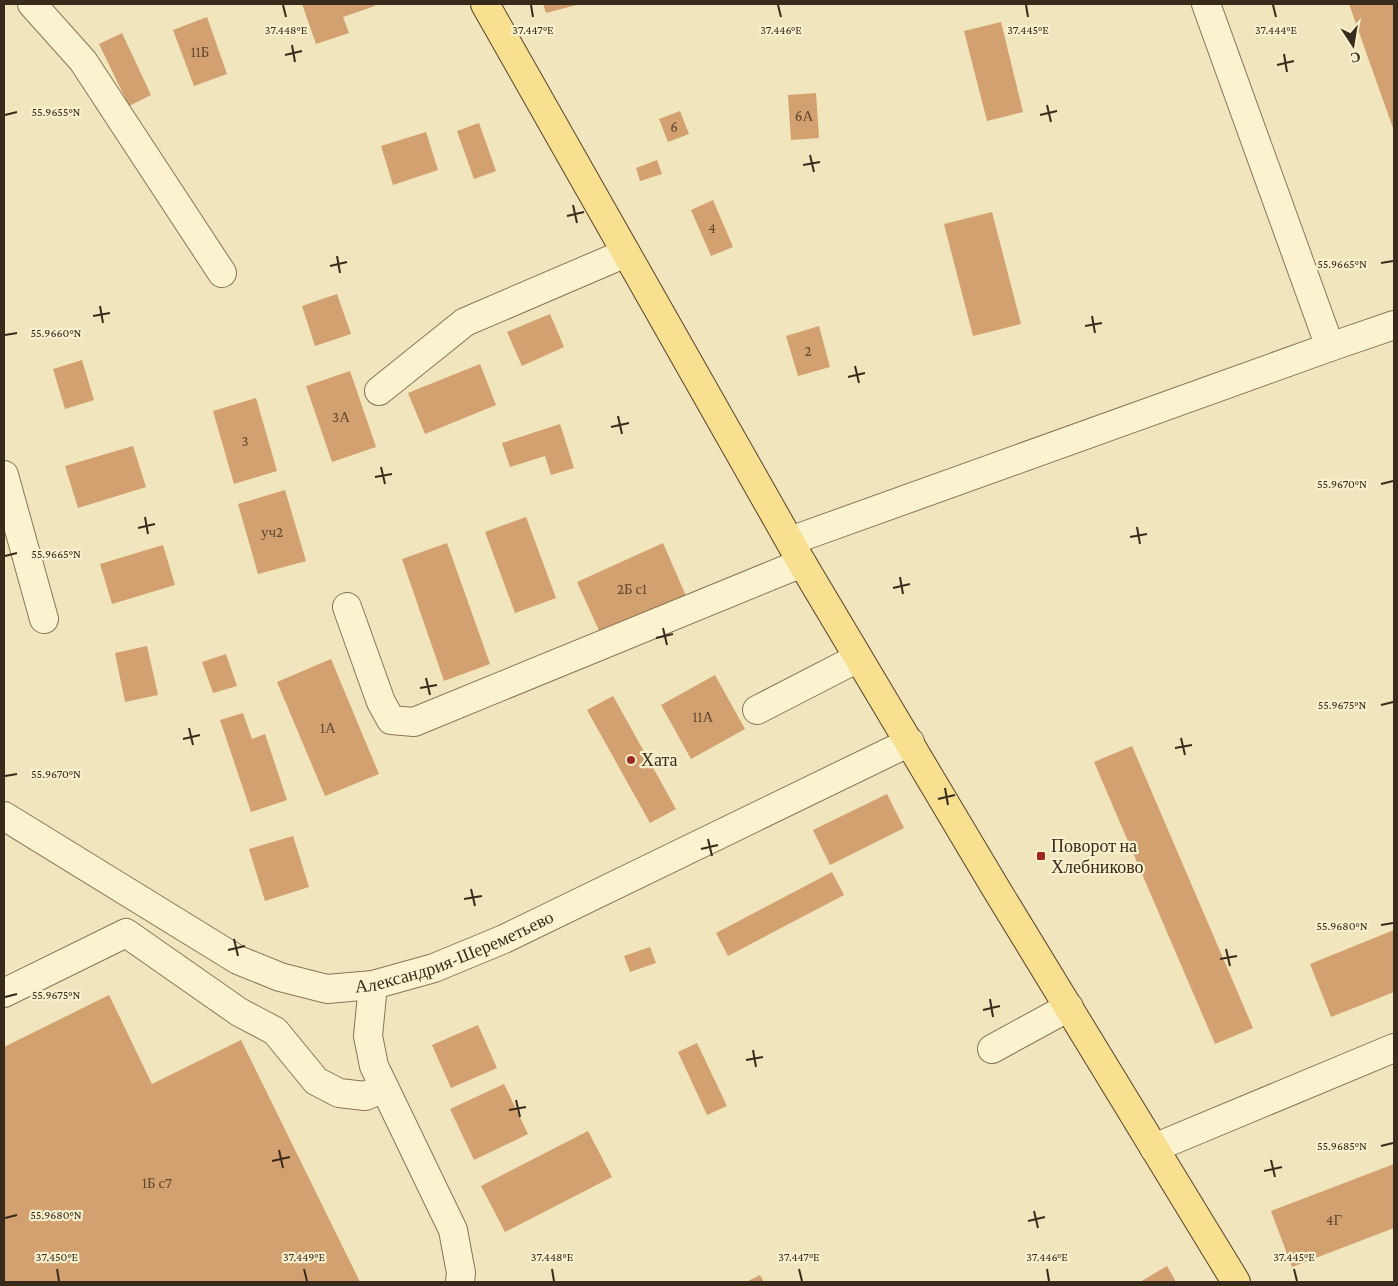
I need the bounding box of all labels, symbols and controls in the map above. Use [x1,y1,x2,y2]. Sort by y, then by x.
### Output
north arrow [1328,20,1378,70]
text: 37.448°E [265,23,308,37]
text: 37.447°E [512,23,554,37]
text: 37.446°E [760,23,802,37]
text: 37.445°E [1007,23,1049,37]
text: 37.444°E [1255,23,1298,37]
house number: 11Б [191,44,209,60]
text: С [1349,49,1362,67]
text: 55.9655°N [31,105,81,119]
house number: 6А [795,108,813,124]
house number: 6 [670,119,678,135]
house number: 4 [708,220,716,236]
text: 55.9665°N [1317,257,1367,271]
text: 55.9660°N [30,326,82,340]
house number: 2 [804,343,812,359]
house number: 3А [332,409,350,425]
house number: 3 [241,433,249,449]
text: 55.9670°N [1317,477,1367,491]
house number: уч2 [261,524,283,540]
text: 55.9665°N [31,547,81,561]
house number: 2Б с1 [617,581,647,597]
text: 55.9675°N [1318,698,1366,712]
house number: 11А [693,709,714,725]
house number: 1А [320,720,336,736]
place label: Хата [641,750,678,770]
marker: Хата [625,754,637,766]
text: 55.9670°N [31,767,81,781]
place label: Поворот на Хлебниково [1051,836,1144,877]
marker: Поворот на Хлебниково [1035,850,1047,862]
street label: Александрия-Шереметьево [354,907,557,997]
text: 55.9680°N [1316,919,1368,933]
text: 55.9675°N [32,988,80,1002]
text: 55.9685°N [1317,1139,1367,1153]
house number: 1Б с7 [142,1175,172,1191]
text: 55.9680°N [30,1208,82,1222]
house number: 4Г [1326,1212,1342,1228]
text: 37.450°E [36,1250,79,1264]
text: 37.449°E [283,1250,325,1264]
text: 37.448°E [531,1250,574,1264]
text: 37.447°E [778,1250,820,1264]
text: 37.446°E [1026,1250,1068,1264]
text: 37.445°E [1273,1250,1315,1264]

